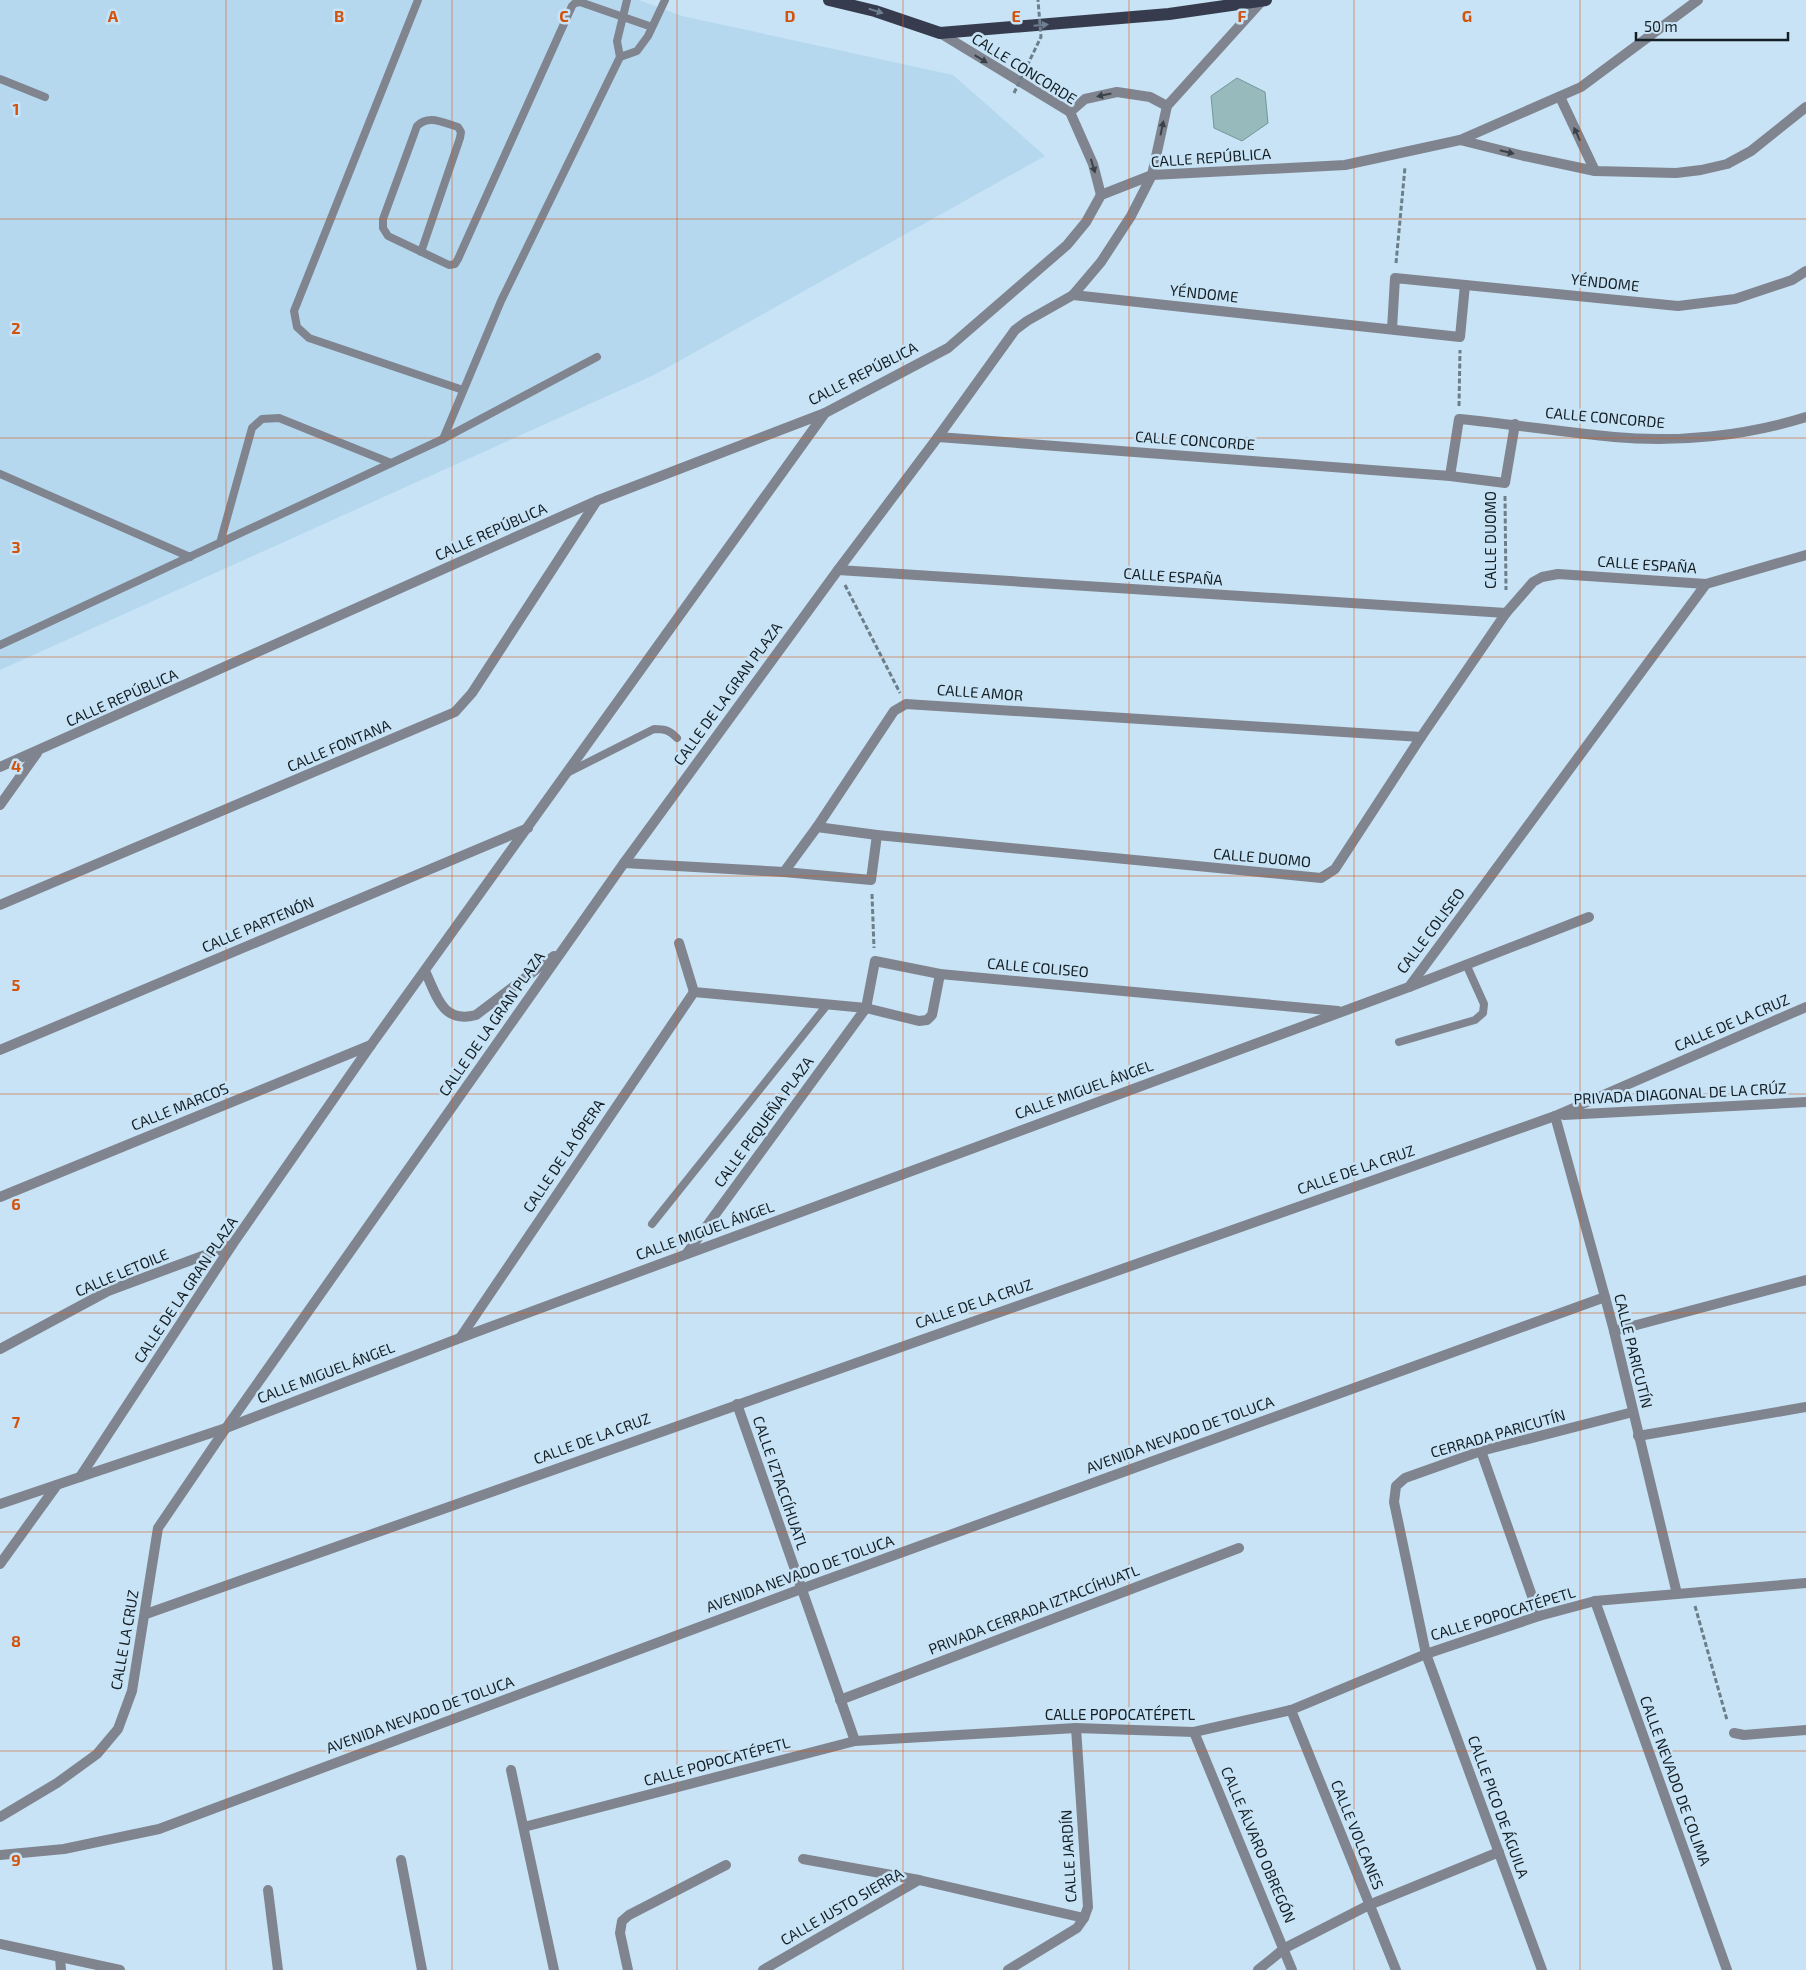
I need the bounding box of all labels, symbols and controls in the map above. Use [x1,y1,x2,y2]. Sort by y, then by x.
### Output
text: A [108,6,119,25]
text: B [334,6,344,25]
text: C [559,6,569,25]
text: D [785,6,796,25]
text: E [1011,6,1021,25]
text: F [1238,6,1247,25]
text: G [1462,6,1472,25]
one-way arrow [869,8,884,16]
scale bar [1636,10,1788,42]
text: 50 m [1644,17,1678,35]
one-way arrow [1033,21,1049,29]
street label: CALLE CONCORDE [969,29,1080,108]
one-way arrow [975,55,988,64]
one-way arrow [1096,91,1111,99]
text: 1 [13,99,19,118]
one-way arrow [1159,119,1167,135]
one-way arrow [1573,126,1582,141]
street label: CALLE REPÚBLICA [1150,144,1272,170]
one-way arrow [1500,148,1515,156]
one-way arrow [1090,159,1098,174]
street label: YÉNDOME [1570,269,1640,295]
street label: YÉNDOME [1169,280,1239,306]
text: 2 [11,318,21,337]
street label: CALLE REPÚBLICA [805,337,921,408]
street label: CALLE CONCORDE [1544,403,1666,431]
street label: CALLE CONCORDE [1135,427,1256,453]
street label: CALLE DUOMO [1481,491,1499,589]
street label: CALLE REPÚBLICA [432,498,550,564]
text: 3 [11,537,21,556]
street label: CALLE ESPAÑA [1597,552,1698,576]
street label: CALLE ESPAÑA [1123,564,1224,588]
street label: CALLE DE LA GRAN PLAZA [669,618,786,768]
street label: CALLE REPÚBLICA [63,664,181,730]
street label: CALLE AMOR [936,680,1024,704]
street label: CALLE FONTANA [284,715,394,775]
text: 4 [11,756,21,775]
street label: CALLE DUOMO [1212,844,1312,870]
street label: CALLE COLISEO [1392,884,1468,976]
street label: CALLE PARTENÓN [199,892,316,956]
street label: CALLE DE LA GRAN PLAZA [434,947,548,1099]
street label: CALLE COLISEO [987,954,1090,980]
text: 5 [12,975,21,994]
street label: CALLE DE LA CRUZ [1671,990,1792,1054]
street label: CALLE PEQUEÑA PLAZA [710,1052,818,1191]
street label: CALLE MIGUEL ÁNGEL [1012,1056,1155,1122]
street label: CALLE MARCOS [128,1078,231,1134]
street label: PRIVADA DIAGONAL DE LA CRÚZ [1573,1078,1787,1108]
street label: CALLE DE LA ÓPERA [519,1095,608,1215]
street label: CALLE DE LA CRUZ [1295,1141,1417,1198]
text: 6 [11,1194,21,1213]
street label: CALLE MIGUEL ÁNGEL [633,1197,776,1263]
street label: CALLE DE LA GRAN PLAZA [129,1212,241,1366]
street label: CALLE LETOILE [72,1244,171,1300]
street label: CALLE DE LA CRUZ [913,1275,1035,1332]
street label: CALLE PARICUTÍN [1611,1291,1657,1410]
street label: CALLE MIGUEL ÁNGEL [254,1337,397,1407]
street label: AVENIDA NEVADO DE TOLUCA [1083,1391,1277,1476]
street label: CERRADA PARICUTÍN [1428,1405,1567,1461]
street label: CALLE DE LA CRUZ [531,1409,653,1468]
text: 7 [12,1412,21,1431]
street label: CALLE IZTACCÍHUATL [750,1413,812,1552]
street label: AVENIDA NEVADO DE TOLUCA [703,1530,897,1615]
street label: PRIVADA CERRADA IZTACCÍHUATL [926,1560,1142,1658]
street label: CALLE POPOCATÉPETL [1428,1582,1578,1644]
street label: CALLE LA CRUZ [106,1588,142,1691]
text: 8 [11,1631,21,1650]
street label: AVENIDA NEVADO DE TOLUCA [323,1671,517,1756]
street label: CALLE NEVADO DE COLIMA [1637,1693,1715,1869]
street label: CALLE POPOCATÉPETL [1045,1705,1196,1723]
street label: CALLE POPOCATÉPETL [642,1733,792,1789]
street label: CALLE PICO DE ÁGUILA [1465,1733,1533,1881]
street label: CALLE ÁLVARO OBREGÓN [1218,1764,1300,1925]
street label: CALLE VOLCANES [1328,1777,1388,1892]
street label: CALLE JARDÍN [1057,1809,1079,1903]
text: 9 [11,1850,21,1869]
street label: CALLE JUSTO SIERRA [777,1863,907,1949]

